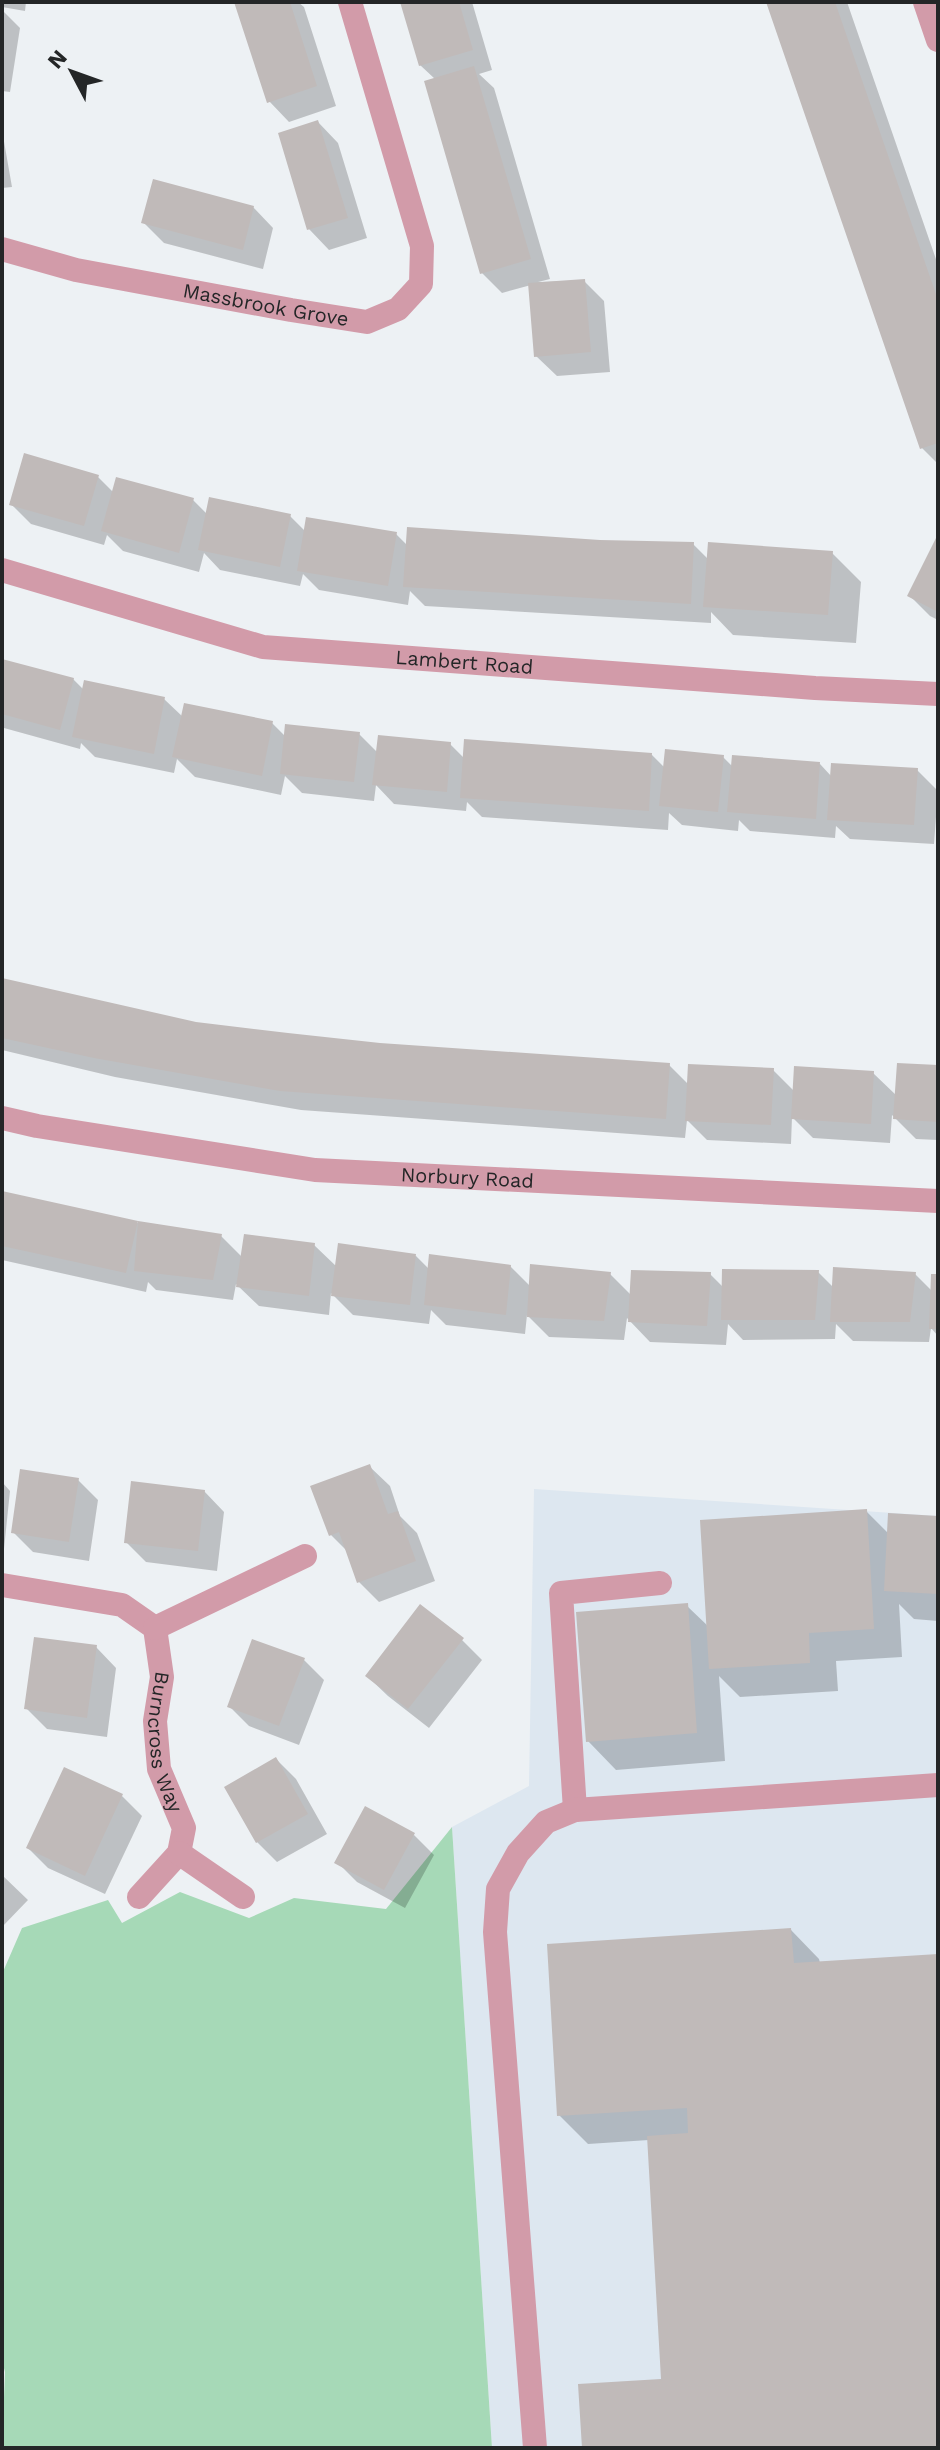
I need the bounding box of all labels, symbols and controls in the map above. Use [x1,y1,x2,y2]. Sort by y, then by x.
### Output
north arrow [32,32,112,112]
text: N [42,45,72,74]
street label: Massbrook Grove [181,278,350,331]
street label: Lambert Road [395,645,534,679]
street label: Norbury Road [400,1162,535,1193]
street label: Burncross Way [143,1670,188,1817]

